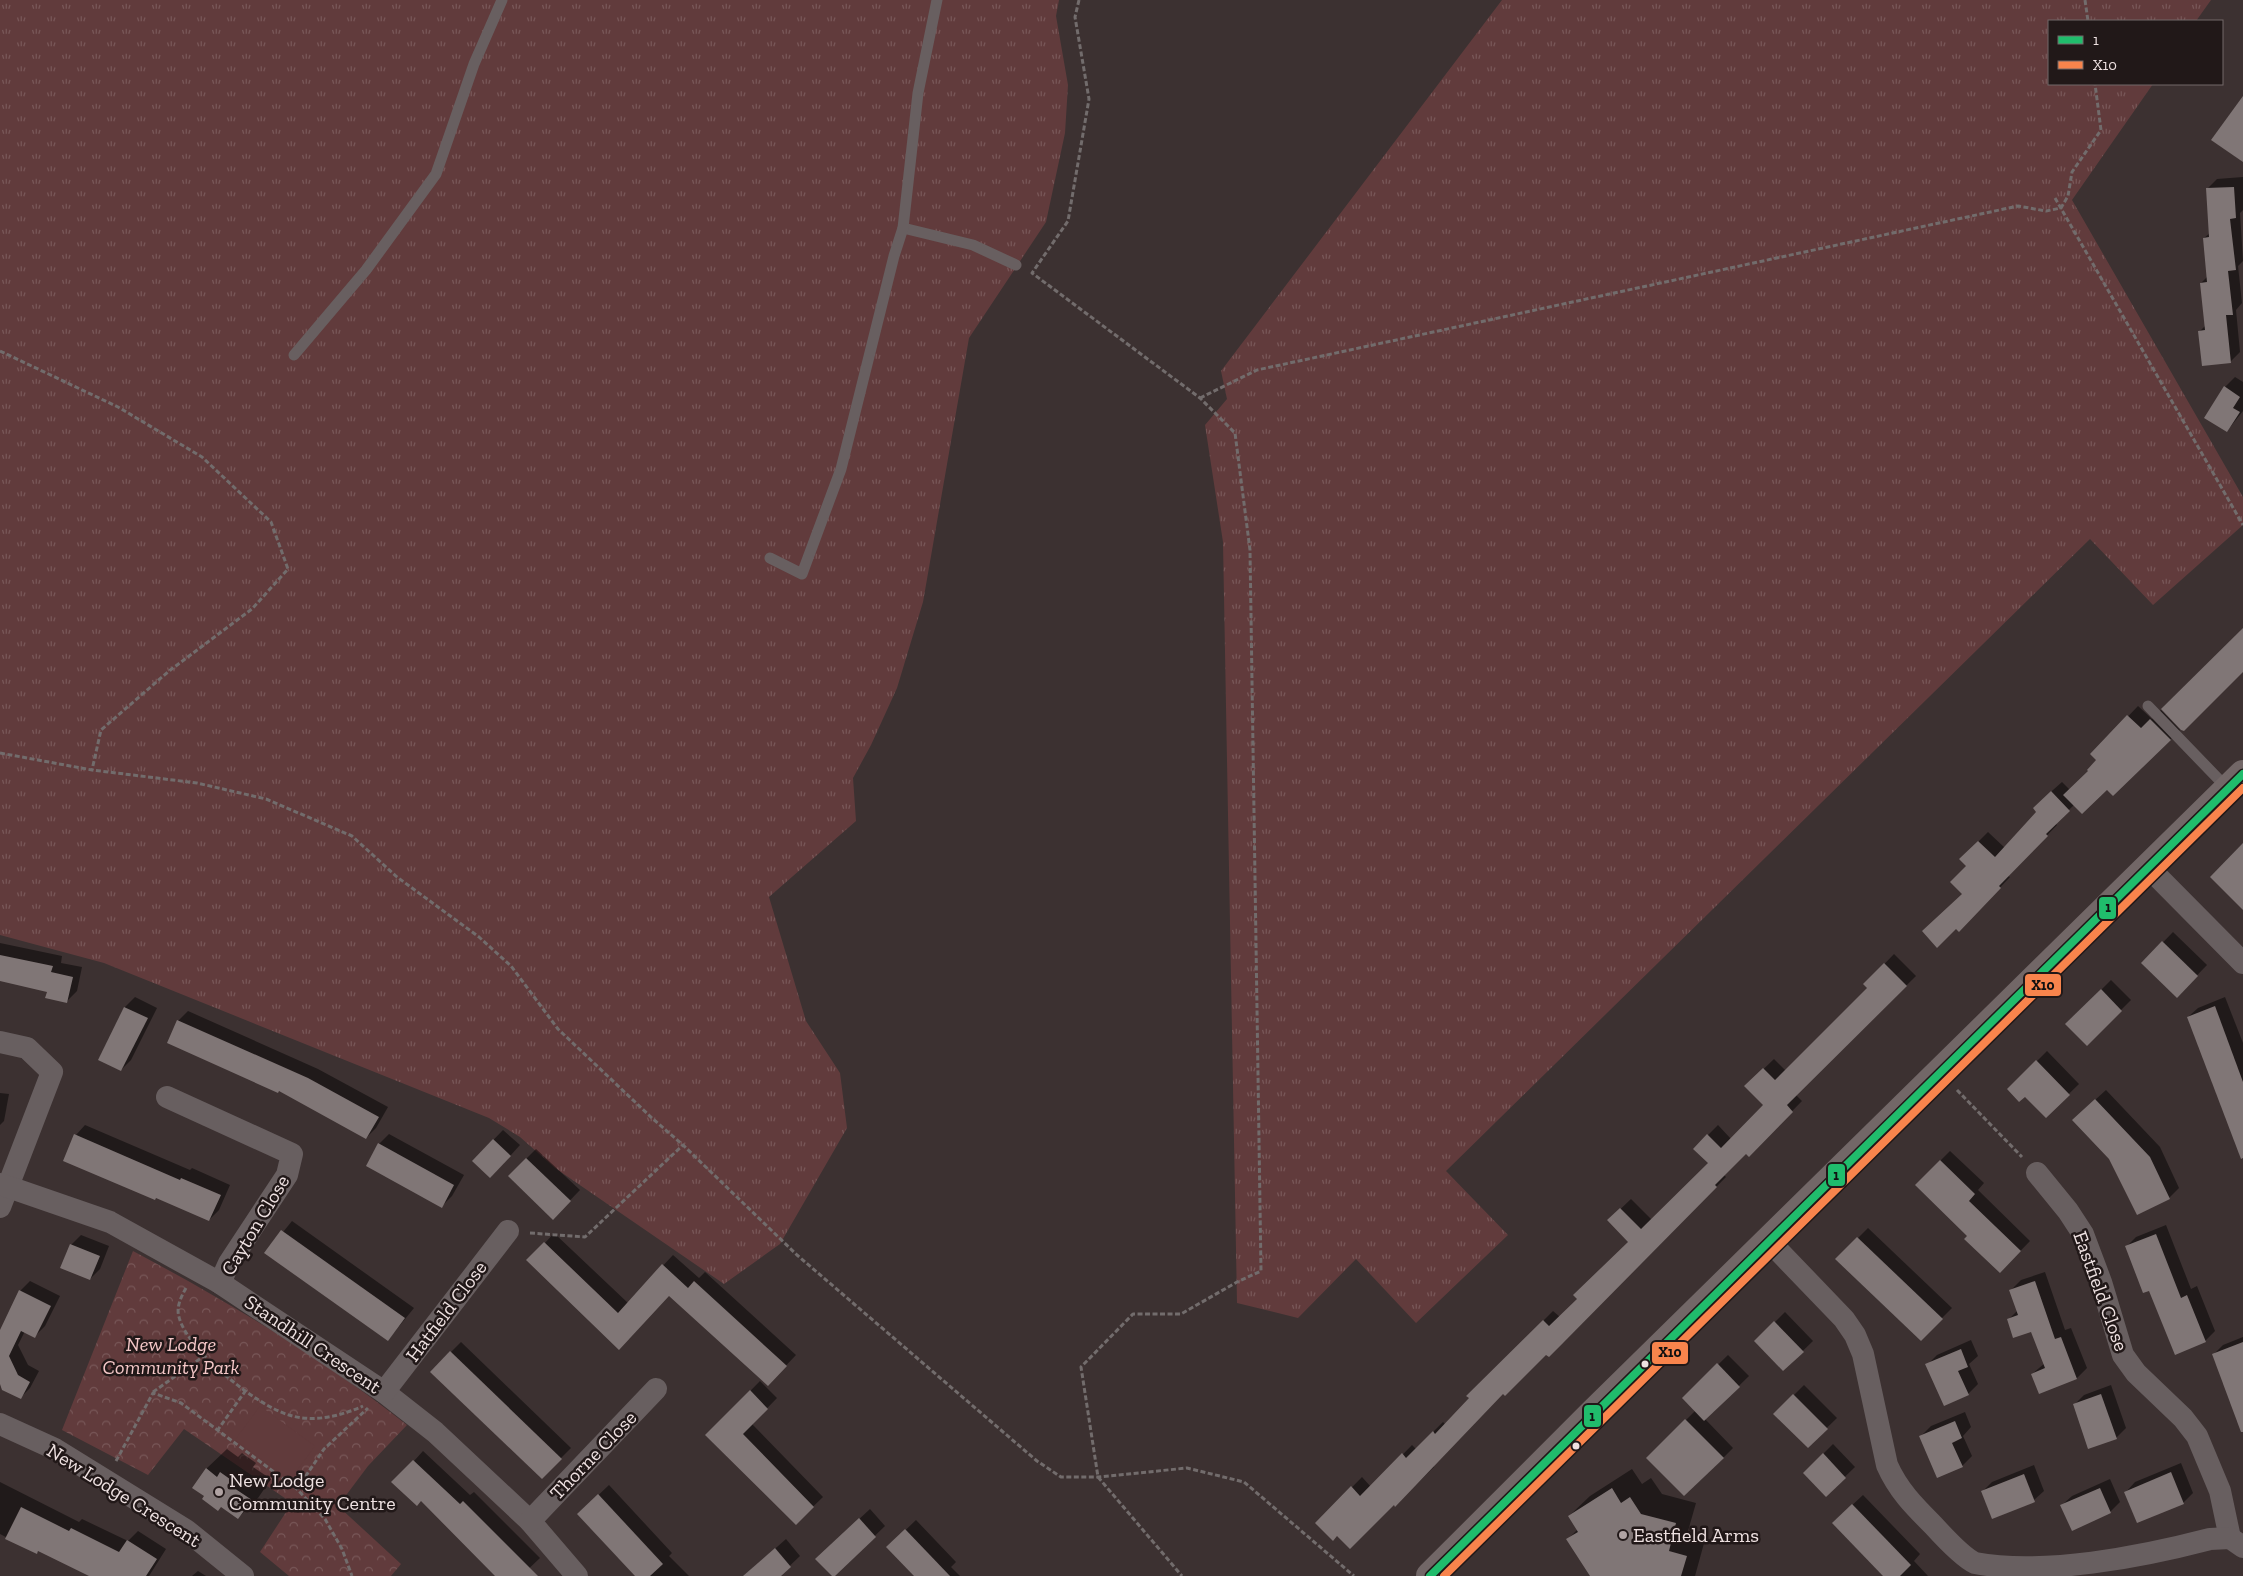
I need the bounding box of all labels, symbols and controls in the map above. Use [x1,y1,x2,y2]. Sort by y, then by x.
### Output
legend [2048,20,2223,85]
text: 1 [2093,31,2099,49]
text: X10 [2093,56,2117,74]
line badge: 1 [2098,896,2117,920]
text: 1 [2105,899,2111,916]
line badge: X10 [2024,973,2062,997]
text: X10 [2031,977,2055,994]
line badge: 1 [1827,1163,1846,1187]
text: 1 [1833,1167,1839,1184]
street label: Cayton Close [216,1171,294,1279]
street label: Eastfield Close [2068,1228,2134,1354]
street label: Hatfield Close [400,1256,492,1366]
street label: Standhill Crescent [240,1290,386,1399]
park label: New Lodge Community Park [102,1332,240,1379]
line badge: X10 [1651,1341,1689,1365]
text: X10 [1658,1344,1682,1361]
unlabelled marker [1640,1359,1650,1369]
line badge: 1 [1583,1404,1602,1428]
street label: Thorne Close [545,1406,641,1504]
text: 1 [1589,1408,1595,1425]
street label: New Lodge Crescent [43,1438,206,1552]
unlabelled marker [1571,1441,1581,1451]
place label: New Lodge Community Centre [229,1468,396,1515]
marker: New Lodge Community Centre [213,1486,225,1498]
place label: Eastfield Arms [1633,1523,1759,1547]
marker: Eastfield Arms [1617,1529,1629,1541]

